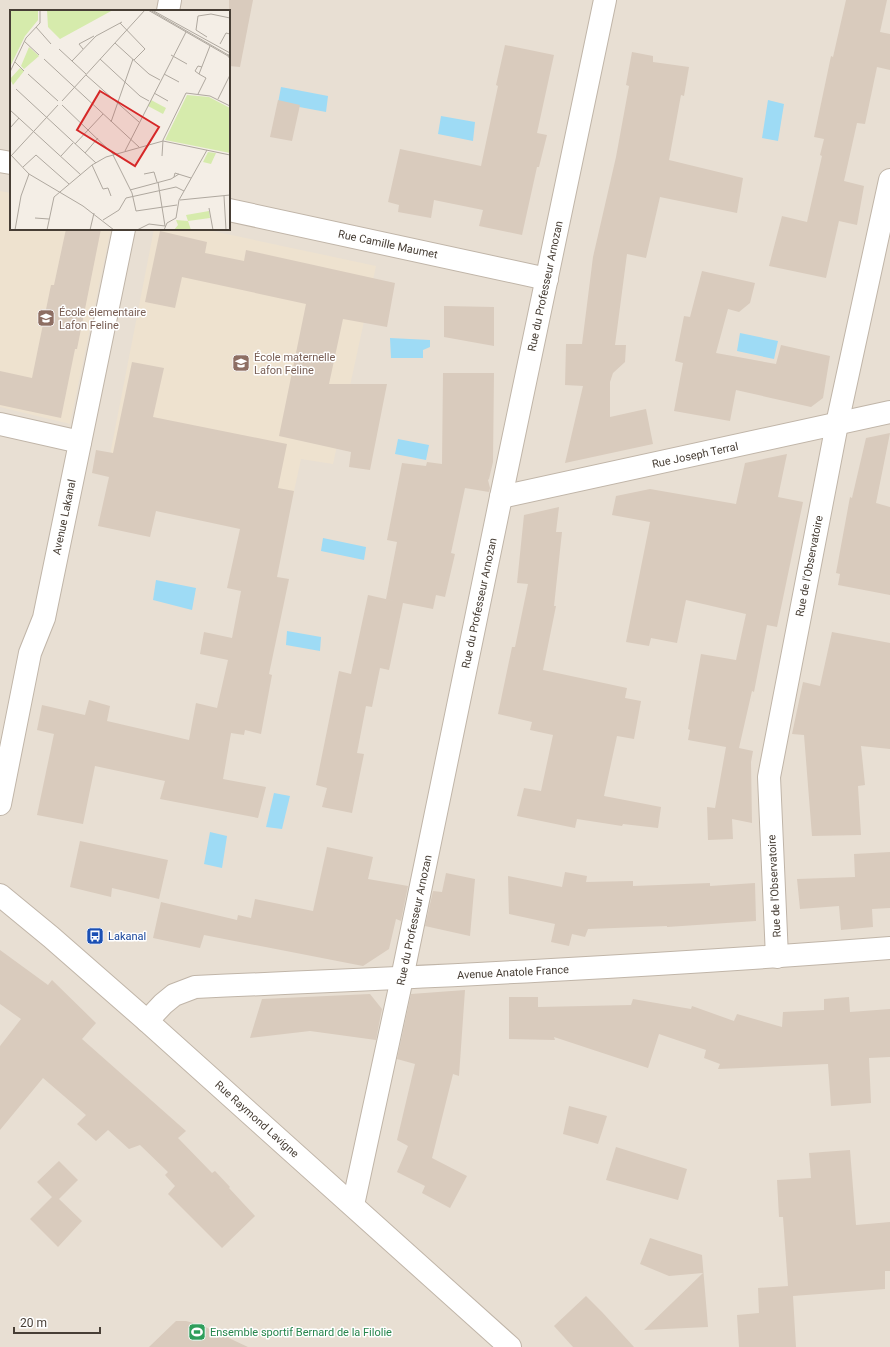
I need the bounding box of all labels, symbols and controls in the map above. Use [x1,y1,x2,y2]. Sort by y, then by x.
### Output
inset map [10,10,230,230]
street label: Rue du Professeur Arnozan [525,220,566,353]
street label: Rue Camille Maumet [337,228,439,261]
place label: École élementaire Lafon Feline [59,306,146,332]
school or university icon: École élementaire Lafon Feline [36,308,56,328]
place label: École maternelle Lafon Feline [254,351,335,377]
school or university icon: École maternelle Lafon Feline [231,353,251,373]
street label: Rue Joseph Terral [651,440,739,471]
street label: Avenue Lakanal [50,478,79,556]
street label: Rue de l'Observatoire [793,514,826,618]
street label: Rue du Professeur Arnozan [459,537,500,670]
street label: Rue de l'Observatoire [765,834,784,938]
street label: Rue du Professeur Arnozan [394,854,435,987]
bus stop icon: Lakanal [85,926,105,946]
place label: Lakanal [108,930,146,943]
street label: Avenue Anatole France [457,963,569,982]
street label: Rue Raymond Lavigne [212,1078,301,1160]
scale bar [14,1309,100,1335]
text: 20 m [20,1316,47,1330]
sports icon: Ensemble sportif Bernard de la Filolie [187,1322,207,1342]
place label: Ensemble sportif Bernard de la Filolie [210,1326,392,1339]

